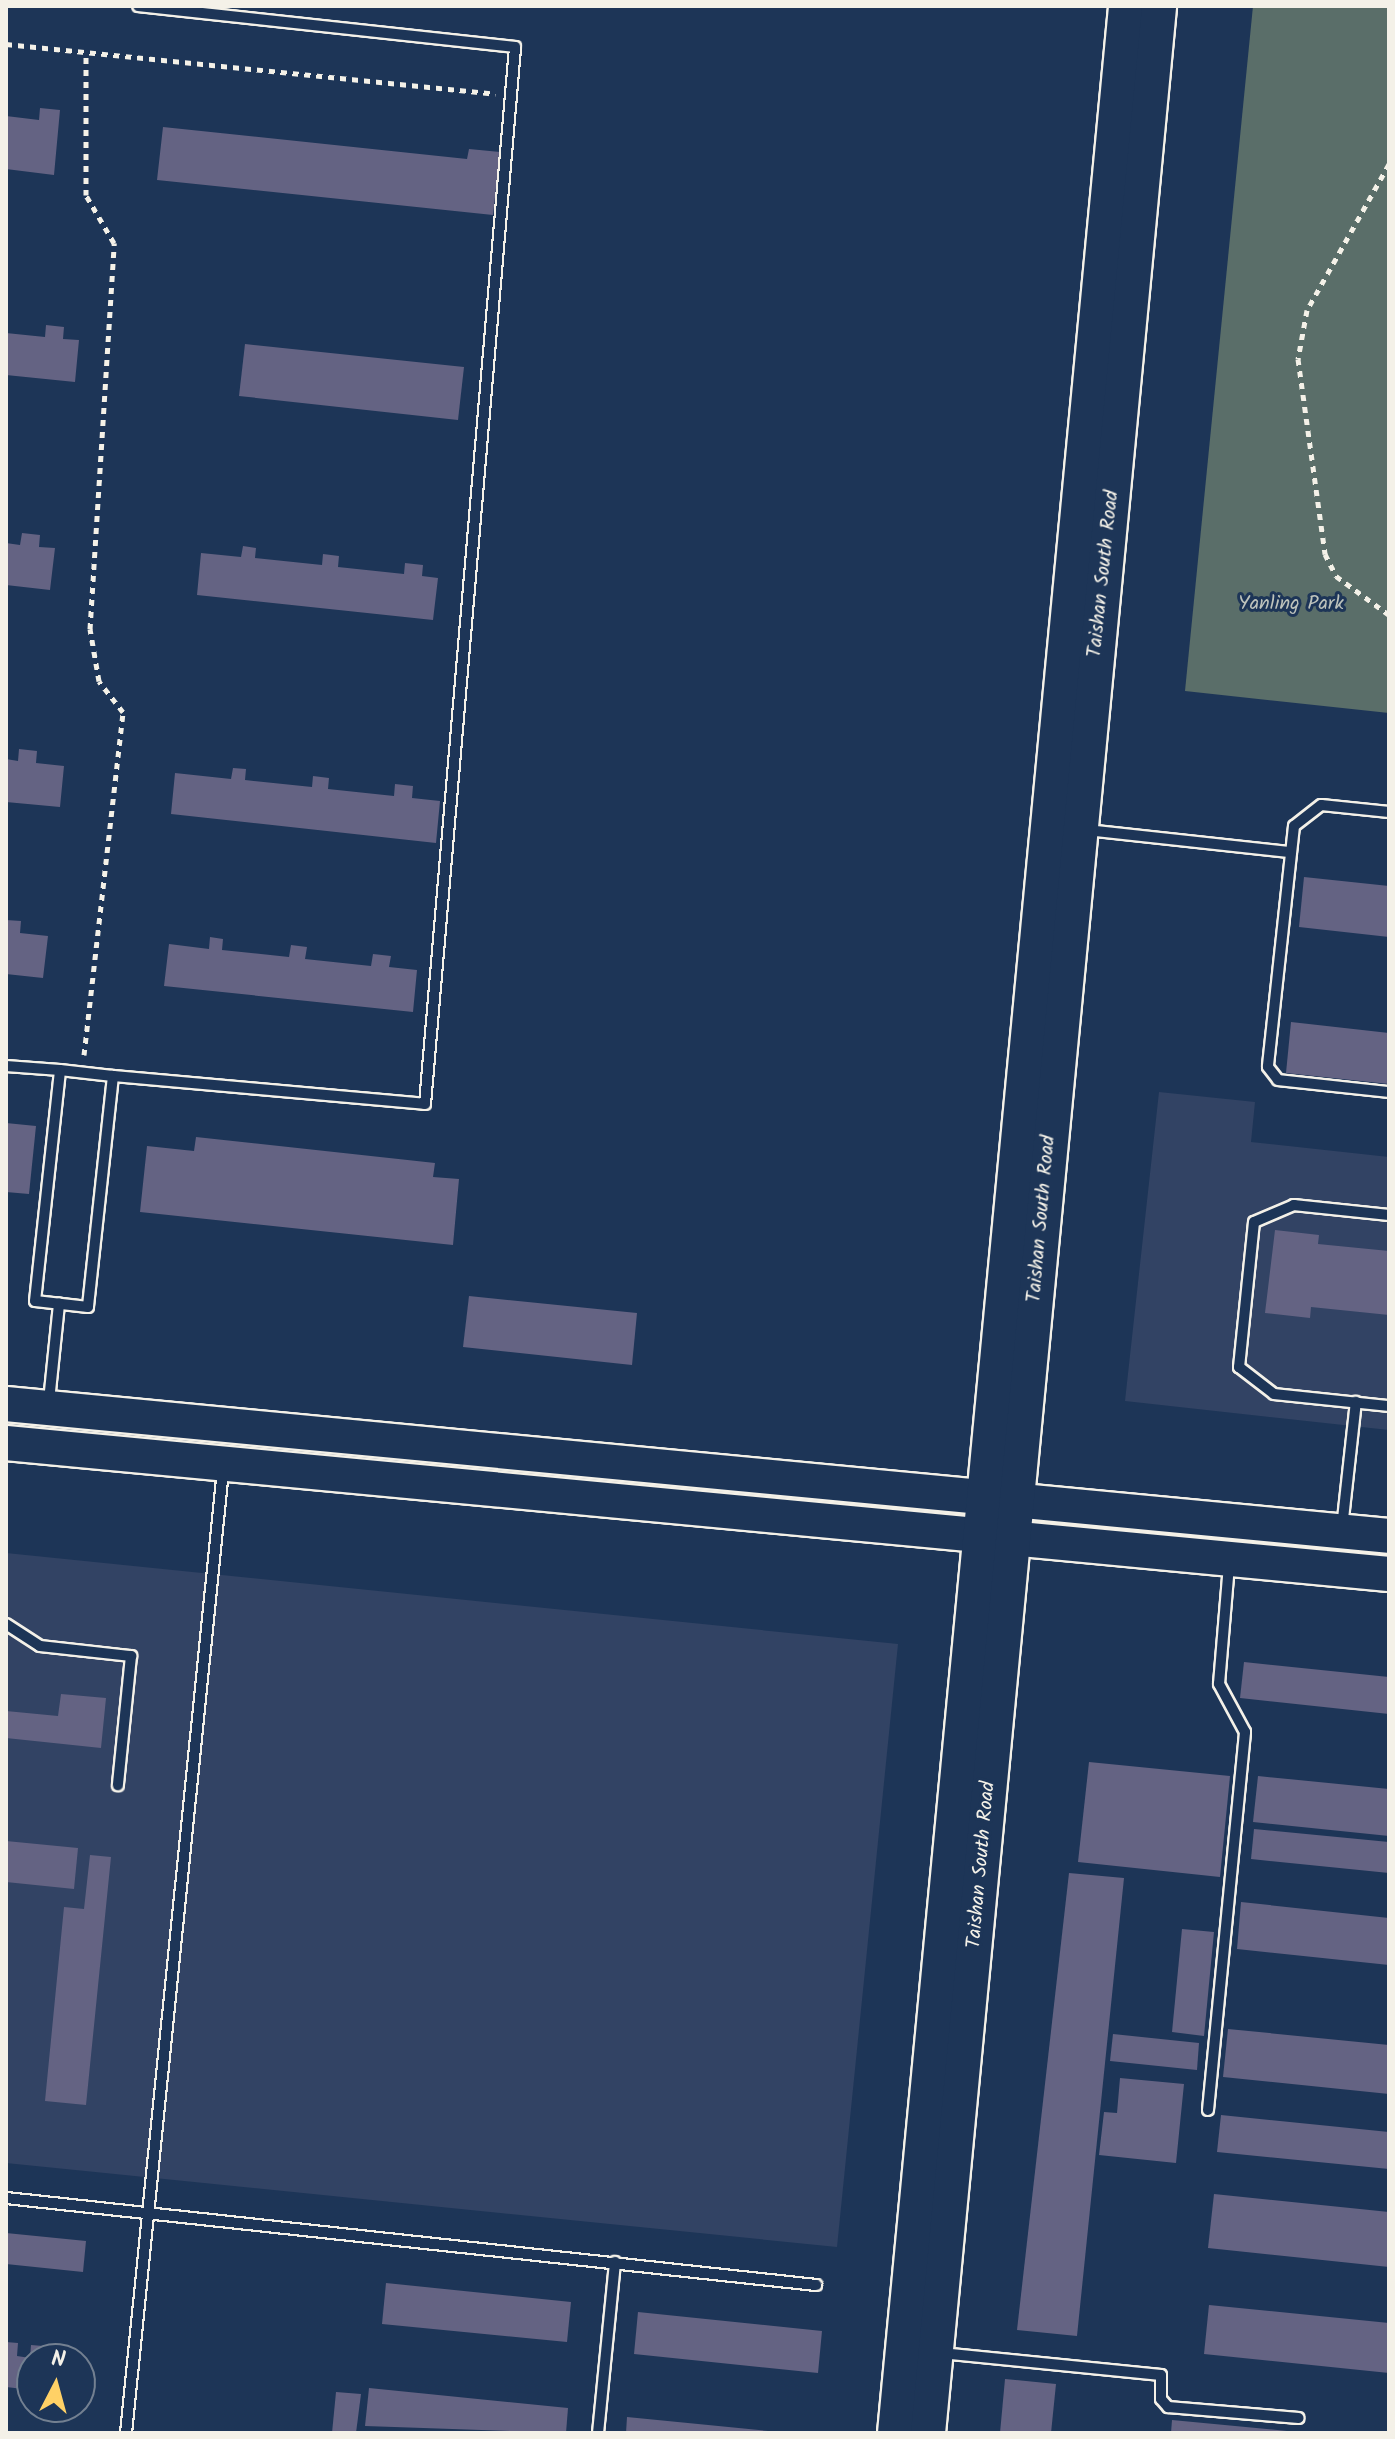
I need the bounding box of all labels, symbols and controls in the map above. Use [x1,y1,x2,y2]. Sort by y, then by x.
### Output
street label: Taishan South Road [1083,489,1125,659]
park label: Yanling Park [1238,592,1344,616]
street label: Taishan South Road [1023,1134,1061,1304]
street label: Taishan South Road [963,1780,1001,1950]
text: N [50,2342,67,2379]
north arrow [16,2343,96,2423]

